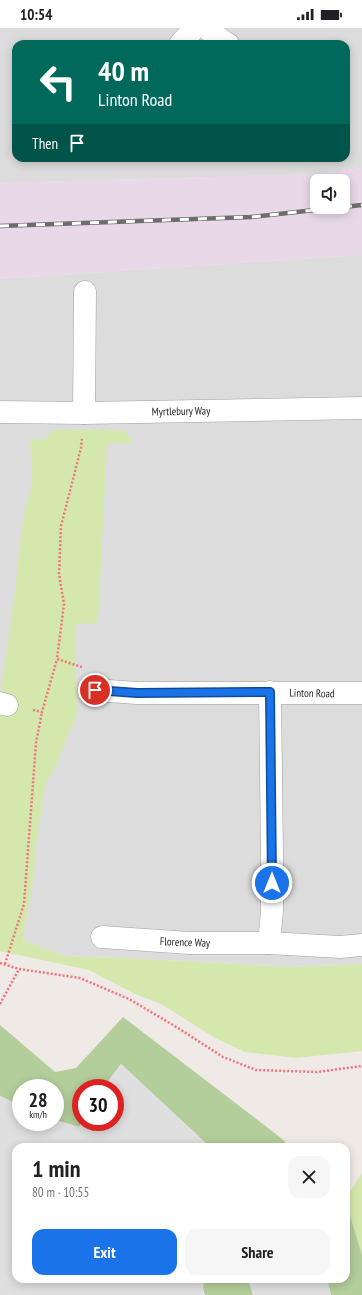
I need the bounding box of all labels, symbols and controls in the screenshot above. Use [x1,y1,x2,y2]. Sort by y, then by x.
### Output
text: 10:54 [20,5,52,24]
text: 40 m [98,52,149,89]
icon: left [32,56,84,108]
text: Linton Road [98,88,172,111]
icon: arrive [66,132,88,154]
text: Then [32,134,58,153]
map controls [310,174,350,214]
button: sound [310,174,350,214]
street label: Myrtlebury Way [152,403,211,419]
pin [78,673,112,707]
icon: arrive [84,679,106,701]
street label: Linton Road [289,686,335,700]
position arrow [251,862,293,904]
street label: Florence Way [160,934,211,950]
speed limit sign: 30 [72,1079,124,1131]
text: 28 [28,1087,48,1113]
text: km/h [29,1108,47,1121]
text: 1 min [32,1153,80,1184]
button: close [288,1156,330,1198]
text: 80 m · 10:55 [32,1184,89,1201]
button: Exit [32,1229,177,1275]
button: Share [185,1229,330,1275]

